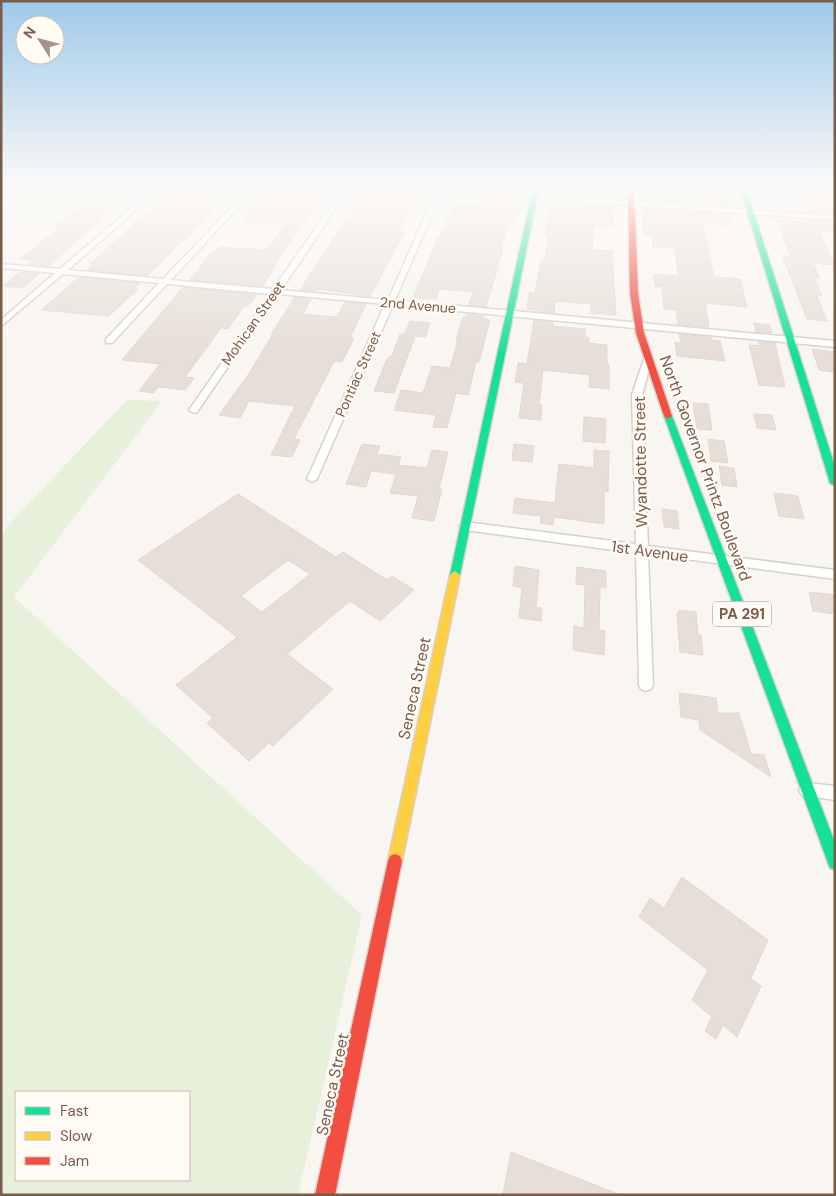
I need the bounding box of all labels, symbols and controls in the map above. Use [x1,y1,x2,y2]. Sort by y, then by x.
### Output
north arrow [15,15,65,65]
text: N [19,23,40,42]
street label: Mohican Street [217,277,289,369]
street label: 2nd Avenue [379,293,457,317]
street label: Pontiac Street [331,328,385,420]
street label: North Governor Printz Boulevard [655,353,756,584]
street label: Wyandotte Street [629,396,652,528]
street label: 1st Avenue [610,536,690,567]
road number: PA 291 [713,602,771,626]
street label: Seneca Street [393,635,436,741]
street label: Seneca Street [311,1031,354,1137]
legend [15,1091,190,1181]
text: Fast [60,1101,89,1121]
text: Slow [60,1126,93,1146]
text: Jam [60,1151,89,1171]

